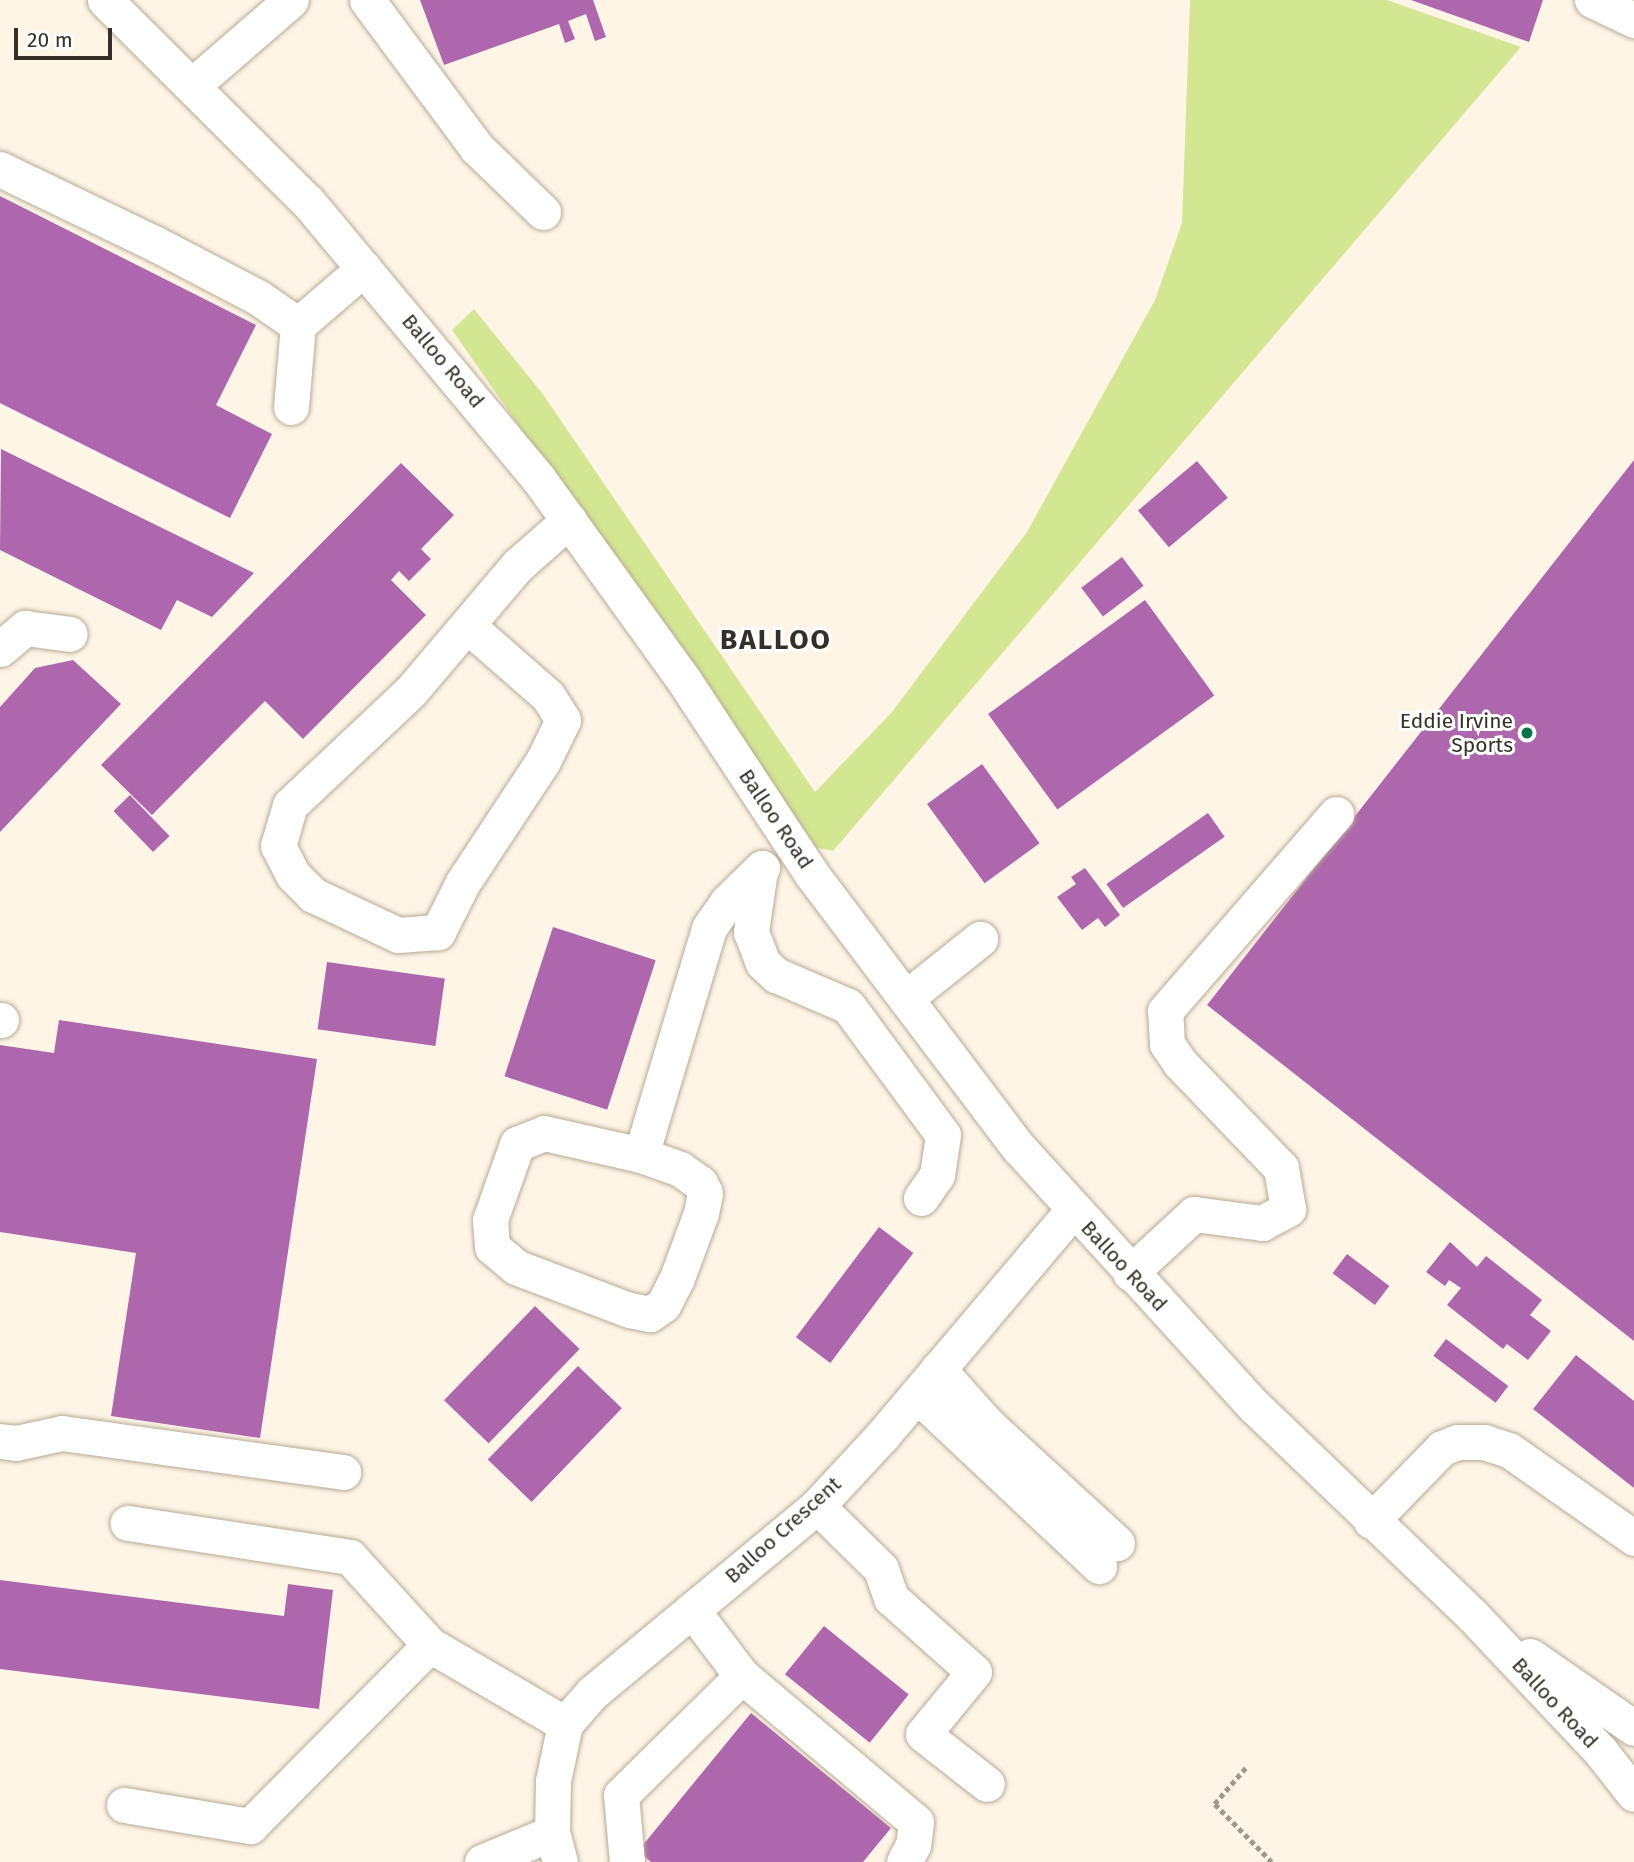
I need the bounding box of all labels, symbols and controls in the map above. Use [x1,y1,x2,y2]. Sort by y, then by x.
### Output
scale bar [18,14,116,58]
text: 20 m [27,27,73,53]
street label: Balloo Road [396,309,490,413]
district label: BALLOO [721,623,831,657]
place label: Eddie Irvine Sports [1400,708,1513,758]
marker: Eddie Irvine Sports [1519,725,1535,741]
street label: Balloo Road [733,764,819,874]
street label: Balloo Road [1076,1215,1172,1317]
street label: Balloo Crescent [720,1471,846,1589]
street label: Balloo Road [1507,1652,1603,1754]

